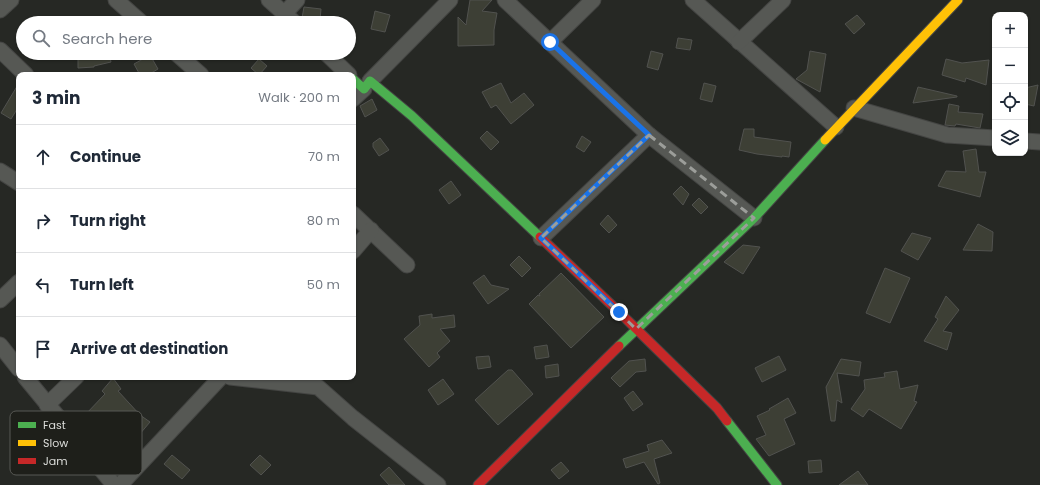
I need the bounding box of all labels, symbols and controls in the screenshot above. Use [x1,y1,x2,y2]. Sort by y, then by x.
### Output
map controls [992,12,1028,156]
button: + [992,12,1028,48]
search box [16,16,356,60]
icon: search [30,27,52,49]
text: Search here [62,28,152,49]
route start [541,33,559,51]
button: − [992,48,1028,84]
button: locate [992,84,1028,120]
text: 3 min [32,86,80,110]
text: Walk · 200 m [258,88,340,107]
button: layers [992,120,1028,156]
icon: ahead [32,146,54,168]
text: Continue [70,146,141,167]
text: 70 m [308,147,340,166]
icon: right [32,210,54,232]
text: Turn right [70,210,146,231]
text: 80 m [307,211,340,230]
icon: left [32,274,54,296]
text: Turn left [70,274,134,295]
text: 50 m [307,275,340,294]
route end [610,303,628,321]
icon: arrive [32,338,54,360]
text: Arrive at destination [70,338,228,359]
legend [10,411,142,475]
text: Fast [43,417,66,433]
text: Slow [43,435,68,451]
text: Jam [43,453,68,469]

